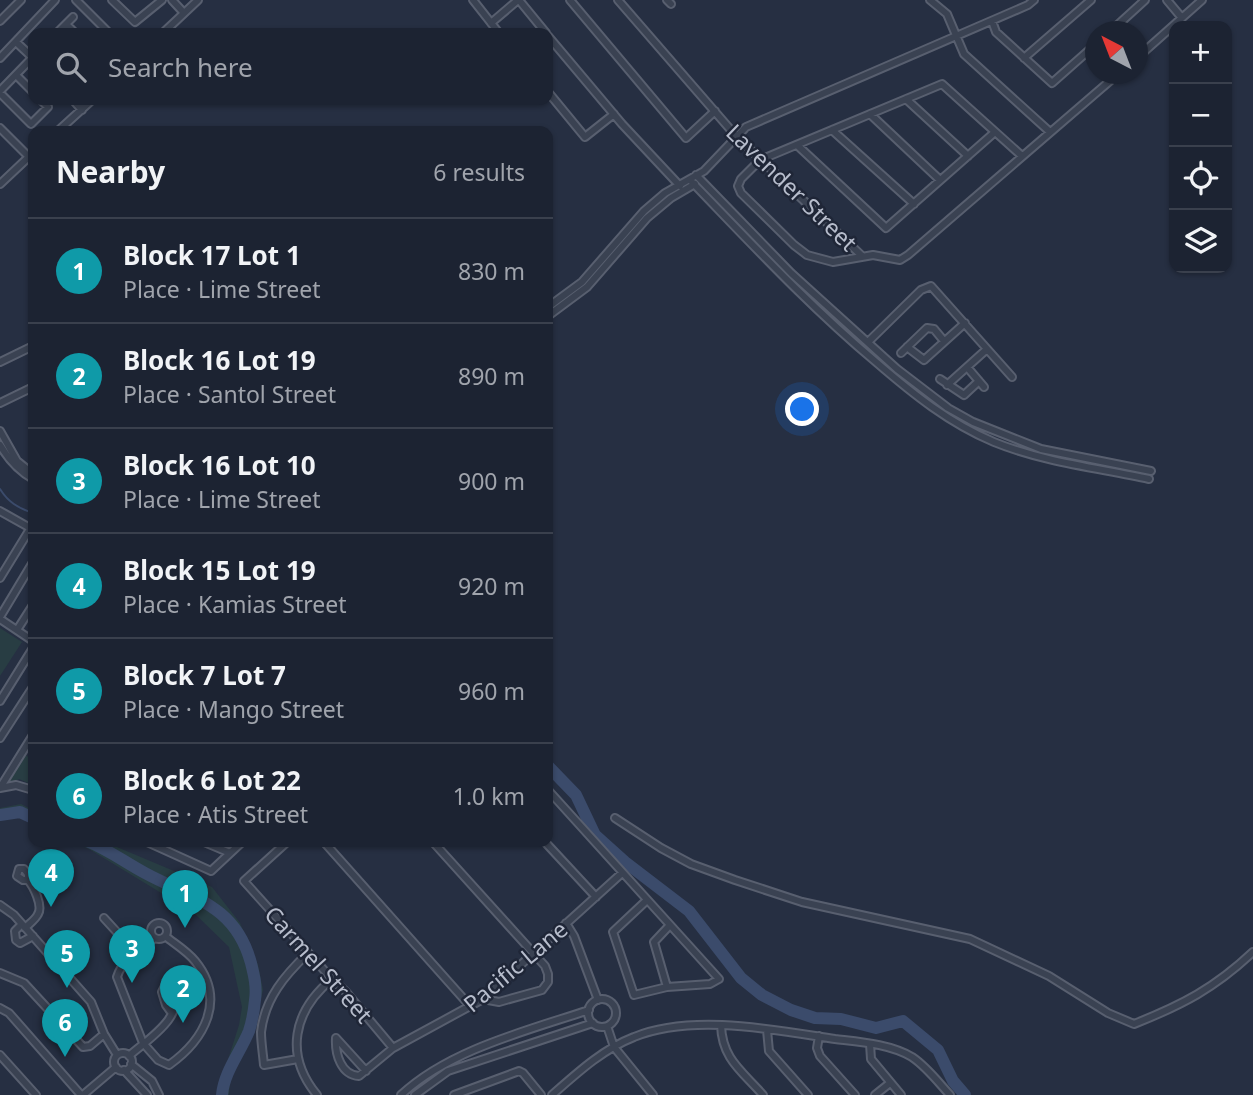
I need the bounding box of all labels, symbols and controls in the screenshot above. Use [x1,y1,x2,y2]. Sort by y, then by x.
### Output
north arrow [1085,21,1148,84]
map controls [1169,21,1232,273]
button: + [1169,21,1232,84]
search box [28,28,553,105]
icon: search [52,48,90,86]
text: Search here [108,49,253,85]
button: − [1169,84,1232,147]
street label: Lavender Street [720,116,864,258]
button: locate [1169,147,1232,210]
text: Nearby [56,151,165,192]
text: 6 results [433,156,525,188]
button: layers [1169,210,1232,273]
text: Block 17 Lot 1 [123,237,301,273]
text: 1 [72,255,86,287]
text: 830 m [458,255,525,287]
text: Place · Lime Street [123,273,321,305]
text: Block 16 Lot 19 [123,342,316,378]
text: 2 [72,360,86,392]
text: 890 m [458,360,525,392]
text: Place · Santol Street [123,378,336,410]
your location [785,392,819,426]
text: Block 16 Lot 10 [123,447,316,483]
text: 3 [72,465,86,497]
text: 900 m [458,465,525,497]
text: Place · Lime Street [123,483,321,515]
text: Block 15 Lot 19 [123,552,316,588]
text: 4 [72,570,86,602]
text: 920 m [458,570,525,602]
text: Place · Kamias Street [123,588,347,620]
text: Block 7 Lot 7 [123,657,286,693]
text: 5 [72,675,86,707]
text: 960 m [458,675,525,707]
text: Place · Mango Street [123,693,344,725]
text: Block 6 Lot 22 [123,762,301,798]
text: 6 [72,780,86,812]
text: 1.0 km [453,780,525,812]
text: Place · Atis Street [123,798,308,830]
pin: 4 [28,849,74,907]
pin: 1 [162,870,208,928]
street label: Carmel Street [258,898,380,1030]
street label: Pacific Lane [456,913,574,1019]
pin: 3 [109,925,155,983]
pin: 5 [44,930,90,988]
pin: 2 [160,965,206,1023]
pin: 6 [42,999,88,1057]

